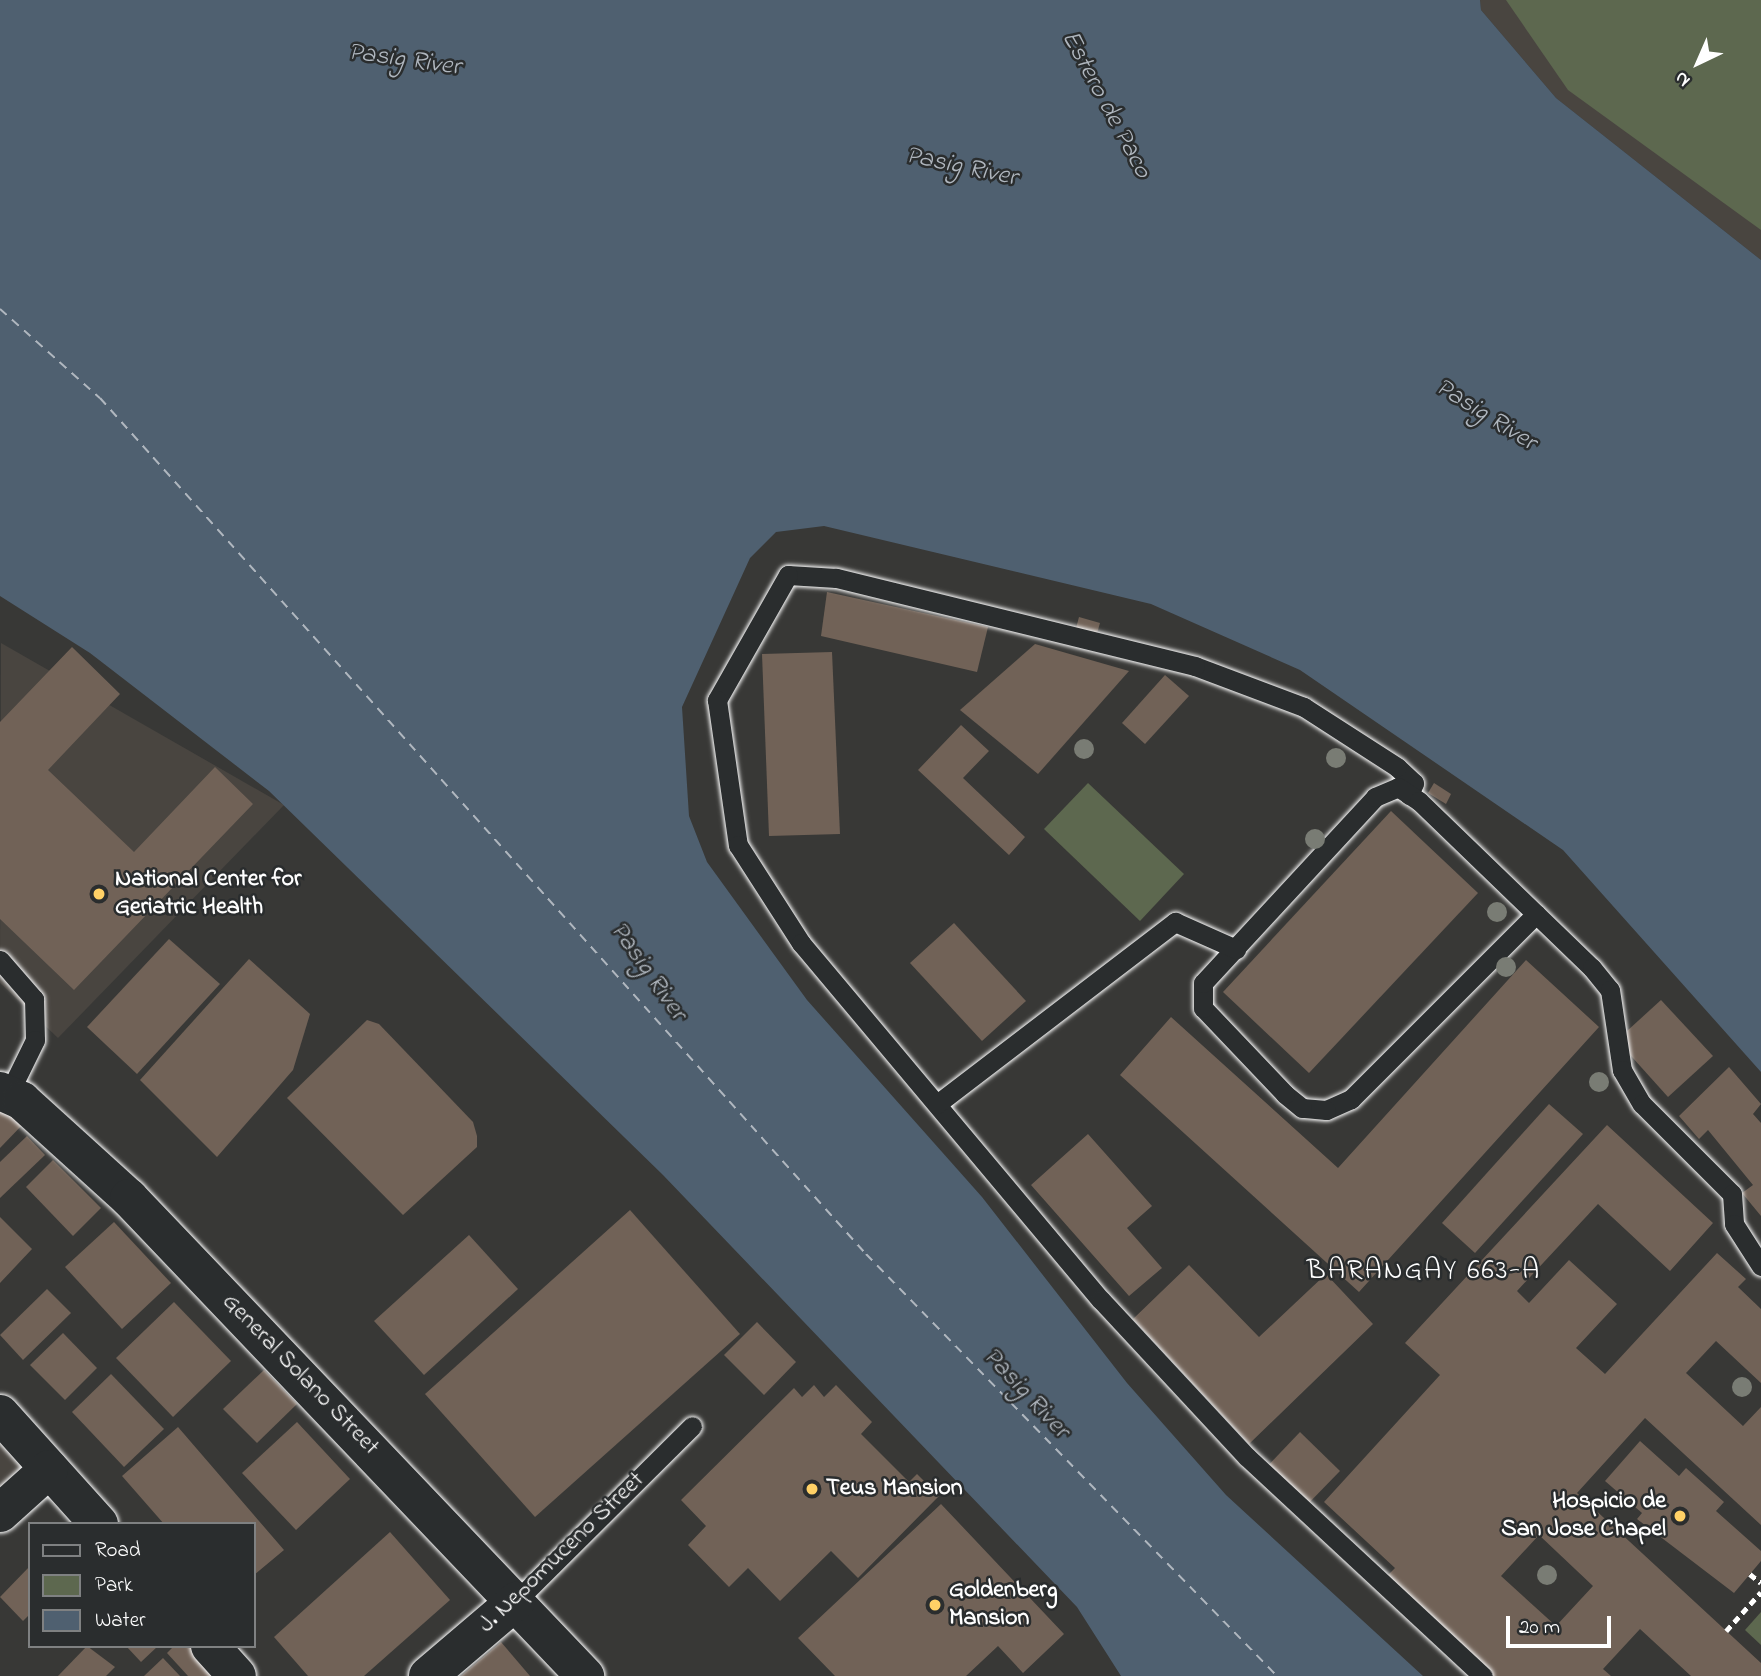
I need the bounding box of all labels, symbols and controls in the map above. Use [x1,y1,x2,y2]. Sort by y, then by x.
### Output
water label: Estero de Paco [1053,26,1157,184]
north arrow [1663,28,1733,98]
water label: Pasig River [346,38,462,84]
text: N [1669,64,1697,93]
water label: Pasig River [902,141,1020,195]
water label: Pasig River [1429,373,1541,459]
place label: National Center for Geriatric Health [115,866,301,922]
marker: National Center for Geriatric Health [89,884,109,904]
water label: Pasig River [602,917,692,1027]
district label: BARANGAY 663-A [1309,1255,1539,1289]
street label: General Solano Street [215,1288,385,1462]
water label: Pasig River [975,1342,1075,1446]
street label: J. Nepomuceno Street [473,1466,651,1640]
place label: Teus Mansion [826,1475,963,1503]
marker: Teus Mansion [804,1481,820,1497]
place label: Hospicio de San Jose Chapel [1501,1488,1666,1544]
marker: Hospicio de San Jose Chapel [1672,1508,1688,1524]
legend [28,1522,256,1648]
text: Road [95,1536,141,1566]
text: Park [95,1571,133,1601]
place label: Goldenberg Mansion [949,1577,1058,1633]
marker: Goldenberg Mansion [927,1597,943,1613]
scale bar [1509,1602,1614,1646]
text: Water [95,1606,146,1636]
text: 20 m [1519,1613,1560,1643]

